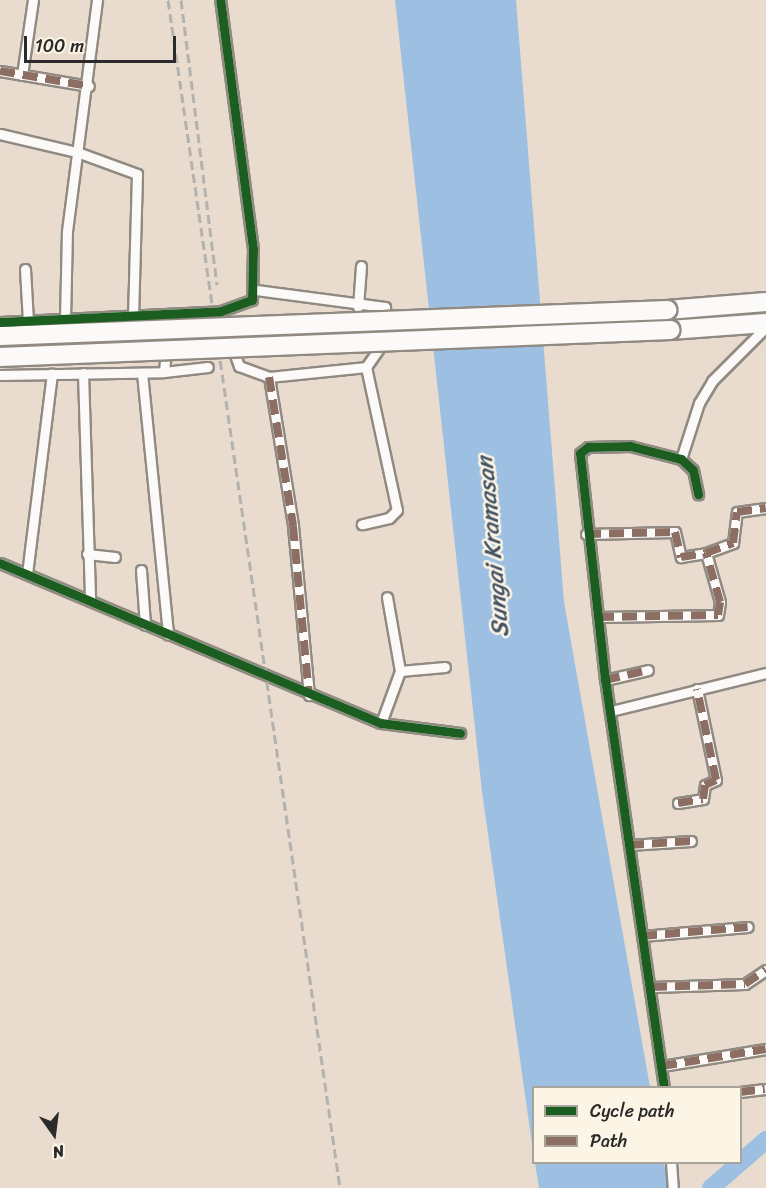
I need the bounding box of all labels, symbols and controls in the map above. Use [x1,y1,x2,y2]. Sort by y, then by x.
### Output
scale bar [27,24,178,62]
text: 100 m [35,30,84,62]
water label: Sungai Kramasan [471,456,515,638]
legend [532,1086,742,1164]
text: Cycle path [590,1095,674,1127]
north arrow [24,1104,84,1164]
text: Path [590,1125,627,1157]
text: N [50,1137,67,1167]

